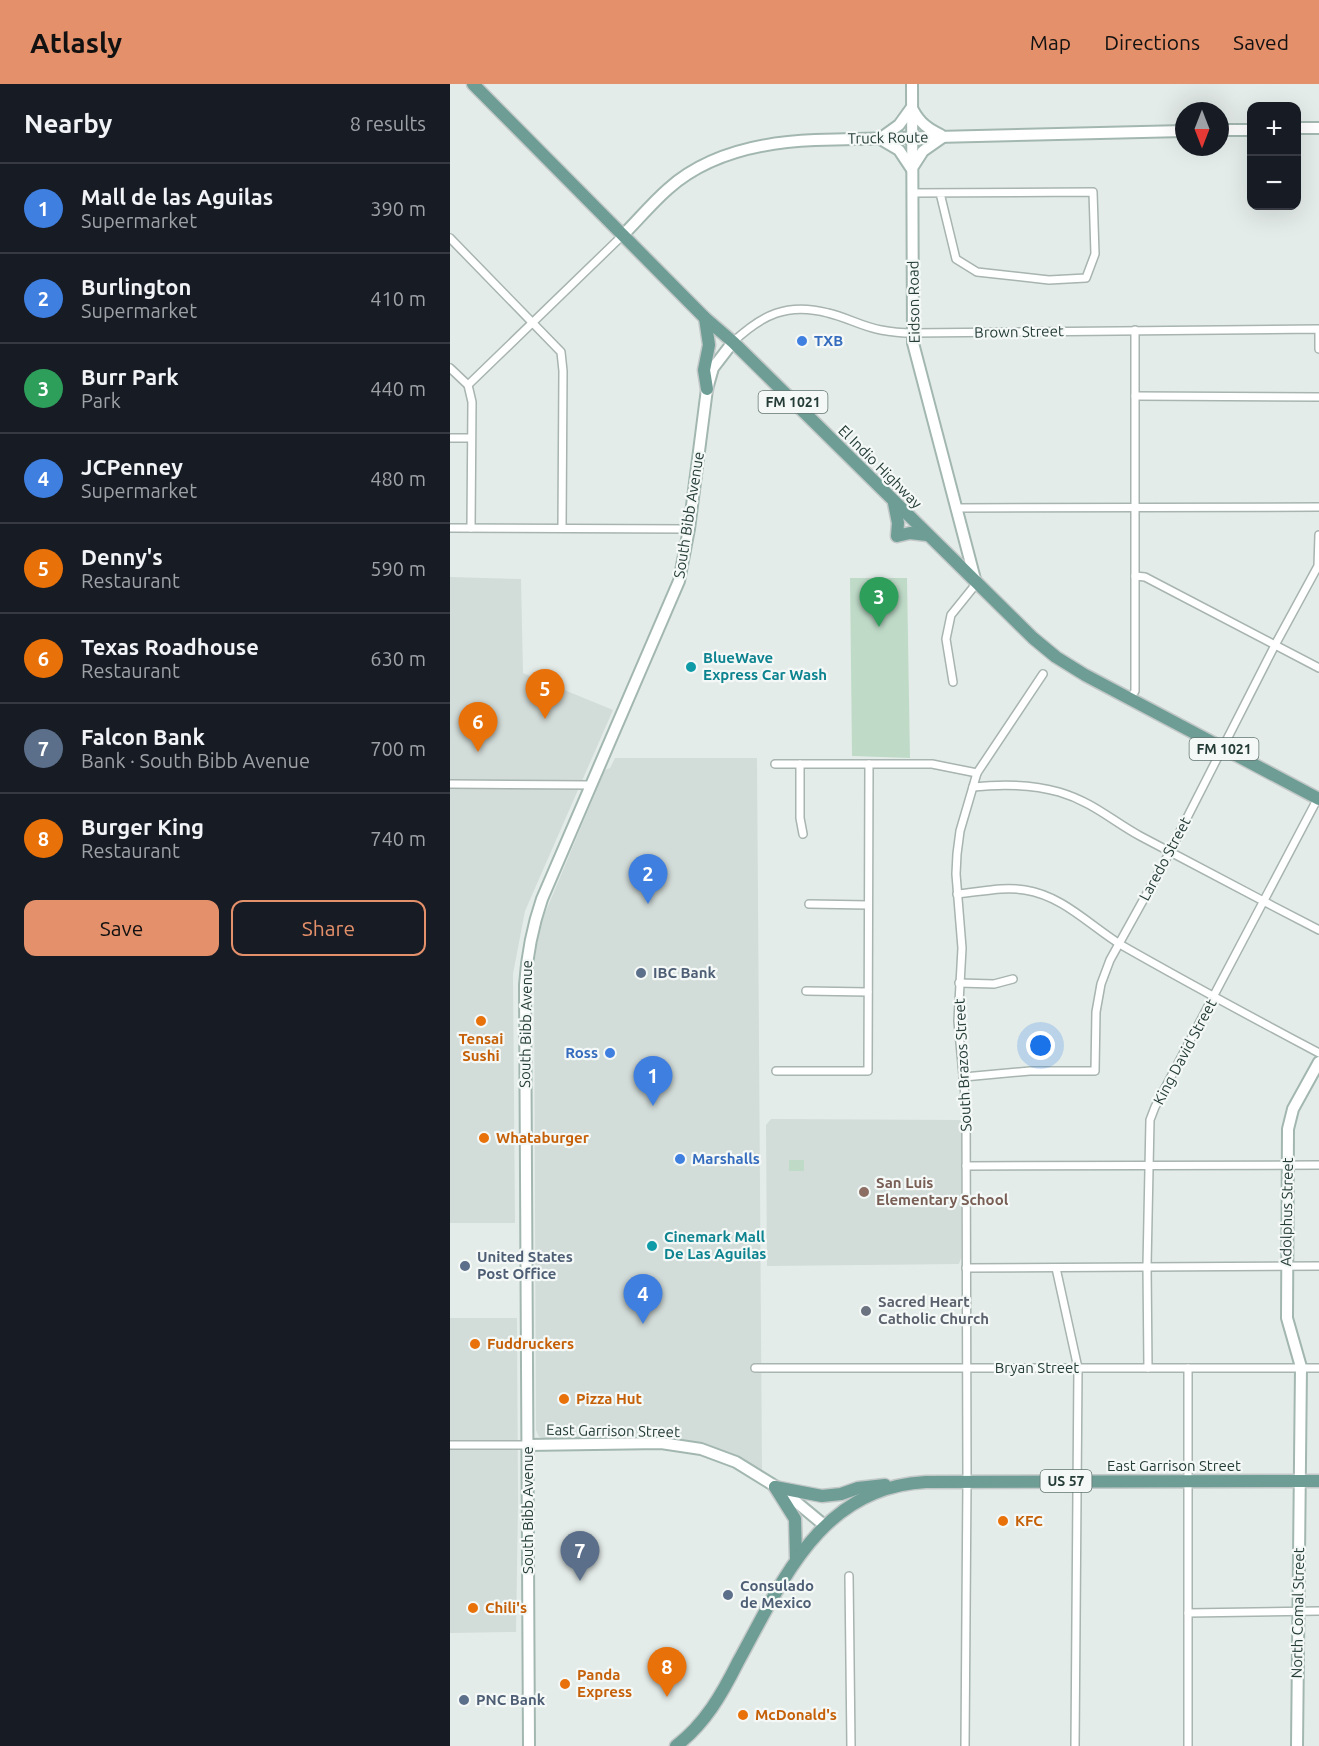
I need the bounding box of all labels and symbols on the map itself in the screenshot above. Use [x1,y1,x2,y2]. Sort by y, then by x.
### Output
north arrow [1175,102,1229,156]
street label: Truck Route [847,128,929,147]
street label: Eidson Road [904,261,923,344]
street label: Brown Street [974,322,1064,341]
place label: TXB [814,332,843,349]
marker: TXB [795,334,809,348]
road number: FM 1021 [758,391,828,413]
street label: El Indio Highway [835,422,925,512]
street label: South Bibb Avenue [670,450,707,579]
pin: 3 [860,578,898,627]
place label: BlueWave Express Car Wash [703,649,827,683]
marker: BlueWave Express Car Wash [684,660,698,674]
pin: 5 [526,670,565,719]
pin: 6 [459,702,498,752]
road number: FM 1021 [1190,738,1258,760]
street label: Laredo Street [1135,814,1194,903]
pin: 2 [628,854,668,904]
street label: South Bibb Avenue [516,960,535,1088]
place label: IBC Bank [653,964,716,981]
marker: IBC Bank [634,966,648,980]
street label: King David Street [1150,996,1220,1107]
street label: South Brazos Street [951,998,974,1132]
marker: Tensai Sushi [474,1014,488,1028]
place label: Tensai Sushi [459,1030,503,1064]
your location [1026,1031,1055,1060]
place label: Ross [565,1044,598,1061]
marker: Ross [603,1046,617,1060]
pin: 1 [634,1056,672,1106]
place label: Whataburger [496,1129,590,1146]
marker: Whataburger [477,1131,491,1145]
place label: Marshalls [692,1150,760,1167]
marker: Marshalls [673,1152,687,1166]
street label: Adolphus Street [1277,1157,1296,1267]
place label: San Luis Elementary School [876,1174,1009,1208]
marker: San Luis Elementary School [857,1185,871,1199]
place label: Cinemark Mall De Las Aguilas [664,1228,766,1262]
marker: Cinemark Mall De Las Aguilas [645,1239,659,1253]
place label: United States Post Office [477,1248,573,1282]
marker: United States Post Office [458,1259,472,1273]
pin: 4 [624,1274,662,1324]
place label: Sacred Heart Catholic Church [878,1293,989,1327]
marker: Sacred Heart Catholic Church [859,1304,873,1318]
place label: Fuddruckers [487,1335,574,1352]
marker: Fuddruckers [468,1337,482,1351]
street label: Bryan Street [995,1359,1079,1376]
place label: Pizza Hut [576,1390,643,1407]
marker: Pizza Hut [557,1392,571,1406]
street label: East Garrison Street [546,1421,680,1440]
street label: South Bibb Avenue [519,1446,536,1574]
street label: East Garrison Street [1107,1457,1241,1474]
road number: US 57 [1040,1470,1092,1492]
place label: KFC [1015,1512,1043,1529]
marker: KFC [996,1514,1010,1528]
pin: 7 [560,1532,600,1581]
street label: North Comal Street [1288,1547,1307,1679]
place label: Consulado de Mexico [740,1577,814,1611]
marker: Consulado de Mexico [721,1588,735,1602]
place label: Chili's [485,1599,527,1616]
marker: Chili's [466,1601,480,1615]
pin: 8 [648,1648,686,1697]
place label: Panda Express [577,1666,632,1700]
marker: Panda Express [558,1677,572,1691]
place label: PNC Bank [476,1691,546,1708]
marker: PNC Bank [457,1693,471,1707]
place label: McDonald's [755,1706,837,1723]
marker: McDonald's [736,1708,750,1722]

